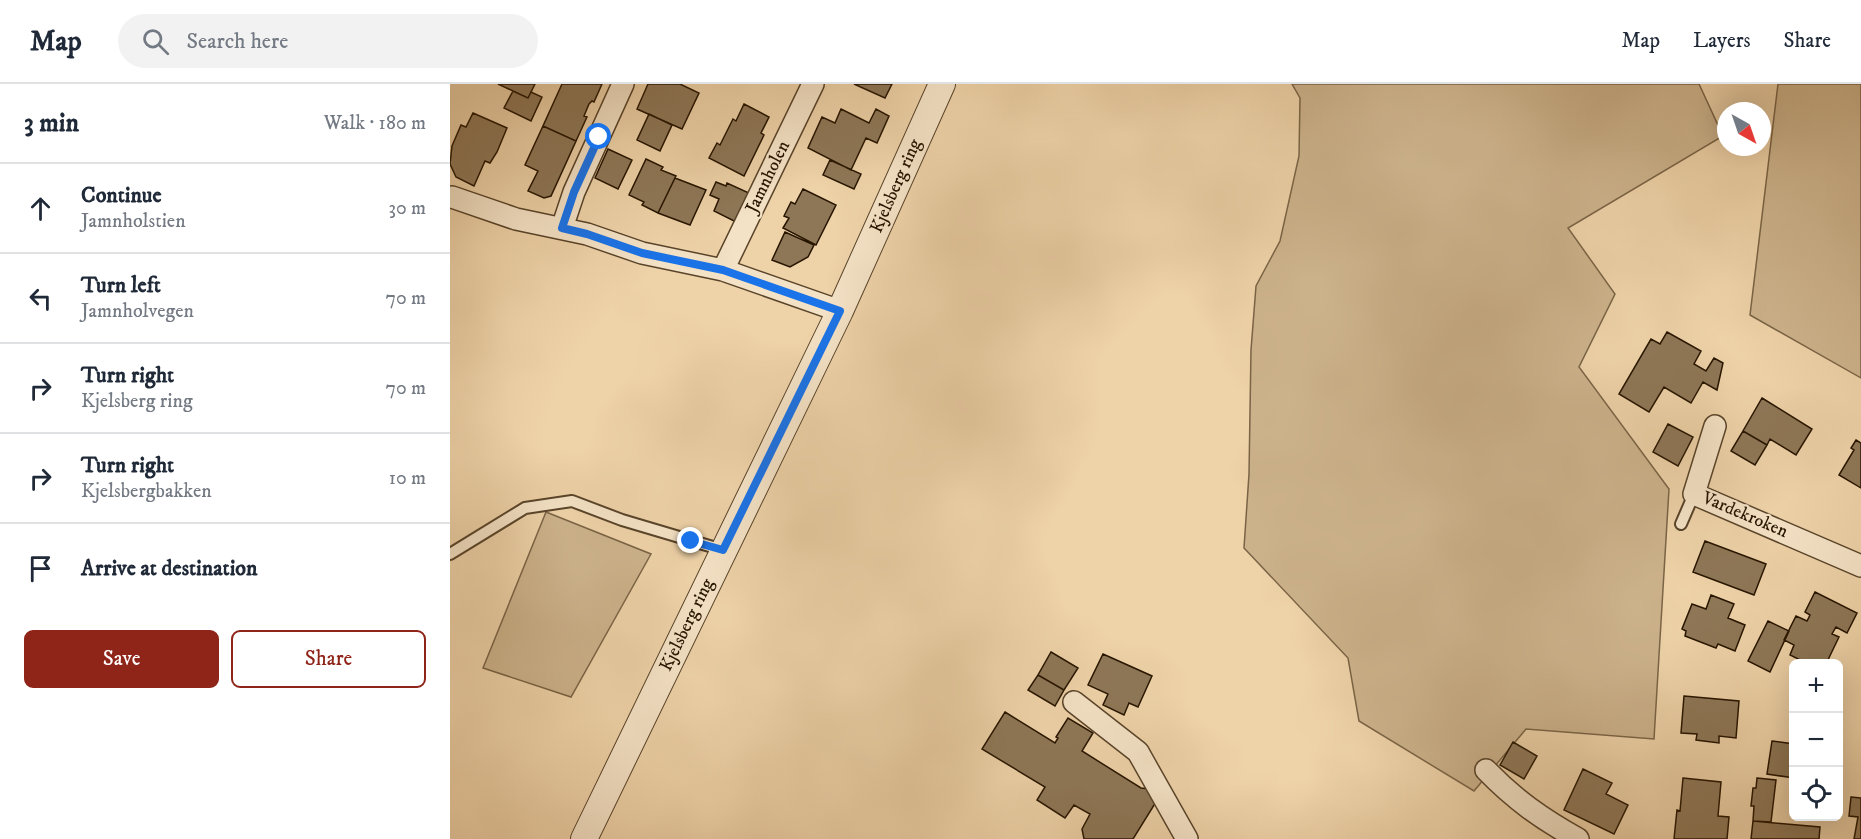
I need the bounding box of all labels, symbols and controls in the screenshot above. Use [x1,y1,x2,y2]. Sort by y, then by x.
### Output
search box [118,14,538,68]
text: Map [30,24,82,59]
icon: search [139,25,172,58]
text: Search here [187,28,288,55]
text: Map [1621,28,1660,54]
text: Layers [1693,28,1751,54]
text: Share [1784,28,1831,54]
north arrow [1717,102,1771,156]
text: 3 min [24,107,79,140]
text: Walk · 180 m [324,111,426,136]
route start [585,123,611,149]
street label: Kjelsberg ring [866,135,927,236]
street label: Jamnholen [740,137,795,219]
text: Continue [81,182,162,209]
icon: ahead [24,192,57,225]
text: 30 m [388,196,426,221]
text: Jamnholstien [81,209,186,234]
text: Turn left [81,272,161,299]
icon: left [24,282,57,315]
text: 70 m [385,286,426,311]
text: Jamnholvegen [81,299,194,324]
text: Turn right [81,362,174,389]
icon: right [24,372,57,405]
text: 70 m [385,376,426,401]
text: Kjelsberg ring [81,389,193,414]
text: Turn right [81,452,174,479]
icon: right [24,462,57,495]
text: 10 m [389,466,426,491]
text: Kjelsbergbakken [81,479,212,504]
street label: Vardekroken [1698,487,1792,543]
route end [677,527,703,553]
icon: arrive [24,552,57,585]
text: Arrive at destination [81,555,258,582]
street label: Kjelsberg ring [655,575,719,675]
button: Save [24,630,219,688]
button: Share [231,630,426,688]
map controls [1789,659,1843,821]
button: + [1789,659,1843,713]
button: − [1789,713,1843,767]
button: locate [1789,767,1843,821]

